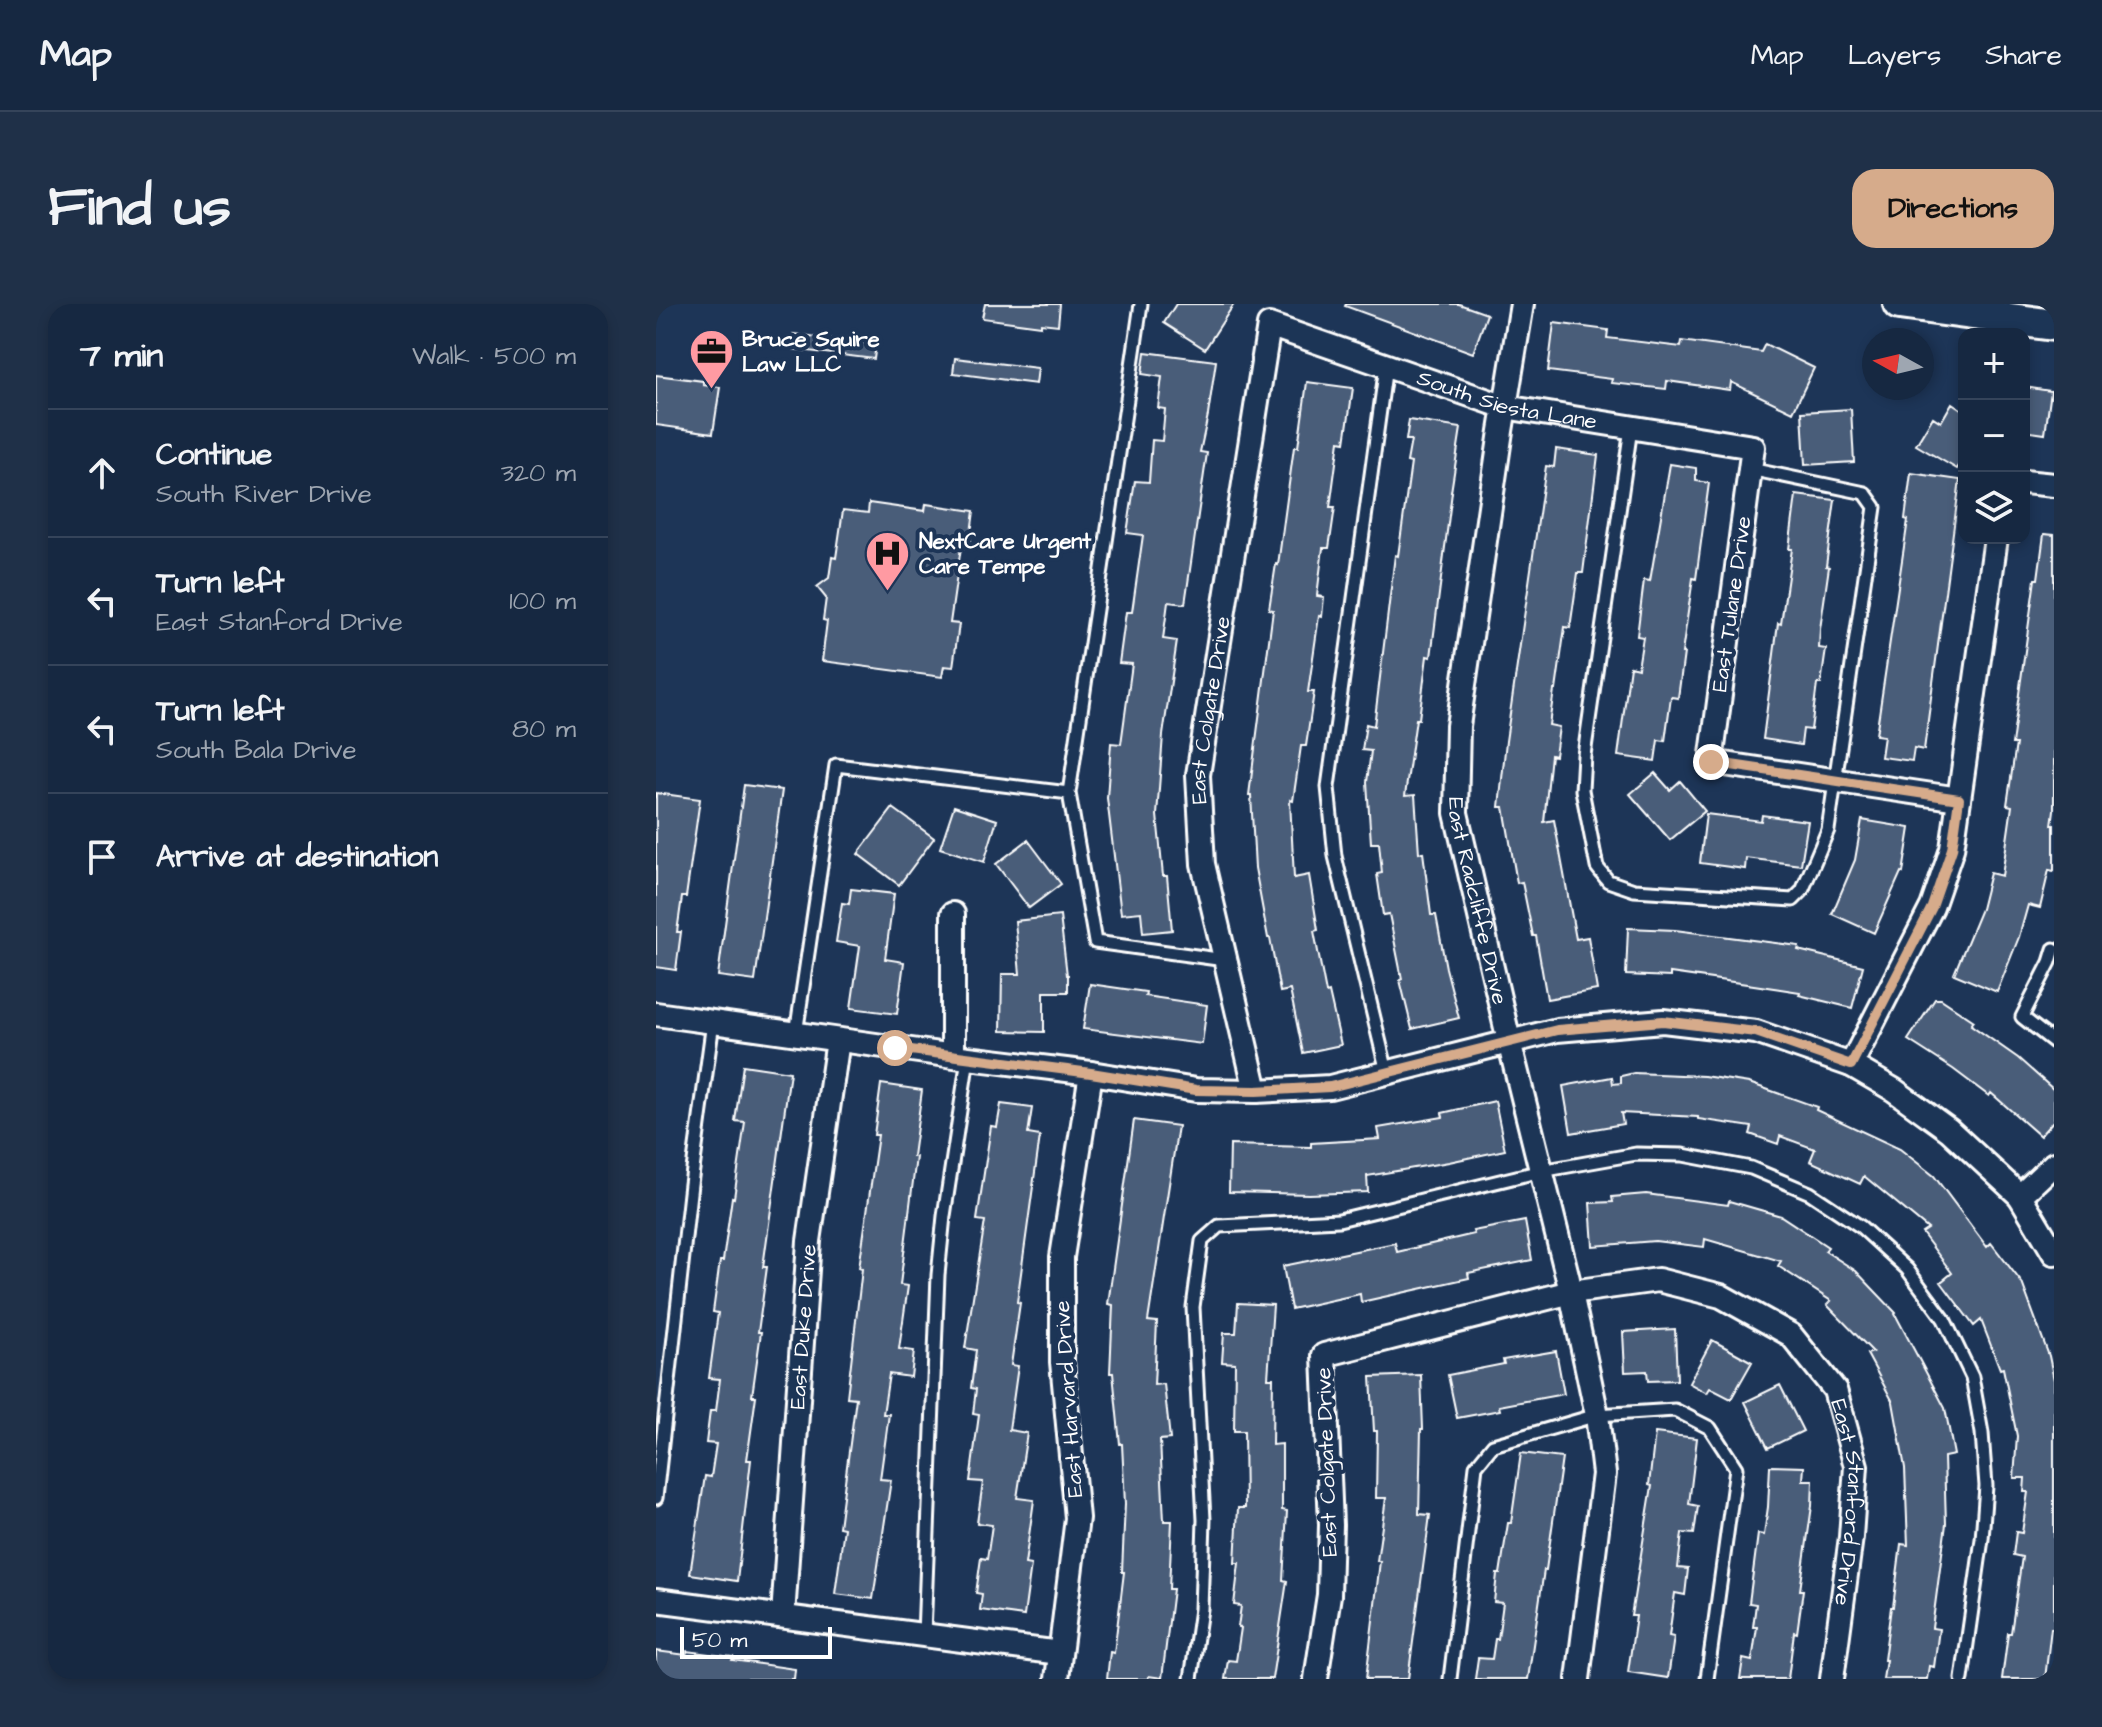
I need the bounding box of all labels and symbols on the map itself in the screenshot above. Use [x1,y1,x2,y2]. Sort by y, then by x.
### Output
place label: Bruce Squire Law LLC [742,324,880,380]
office icon: Bruce Squire Law LLC [687,328,735,391]
north arrow [1862,328,1934,400]
street label: South Siesta Lane [1413,362,1599,437]
street label: East Tulane Drive [1704,514,1760,694]
place label: NextCare Urgent Care Tempe [919,526,1092,582]
hospital icon: NextCare Urgent Care Tempe [864,530,912,593]
street label: East Colgate Drive [1182,614,1238,805]
route end [1693,744,1729,780]
street label: East Radcliffe Drive [1440,797,1516,1008]
route start [877,1030,913,1066]
street label: East Duke Drive [782,1243,824,1410]
street label: East Harvard Drive [1047,1299,1091,1499]
street label: East Colgate Drive [1308,1367,1347,1557]
street label: East Stanford Drive [1823,1396,1872,1608]
scale bar [680,1623,832,1659]

